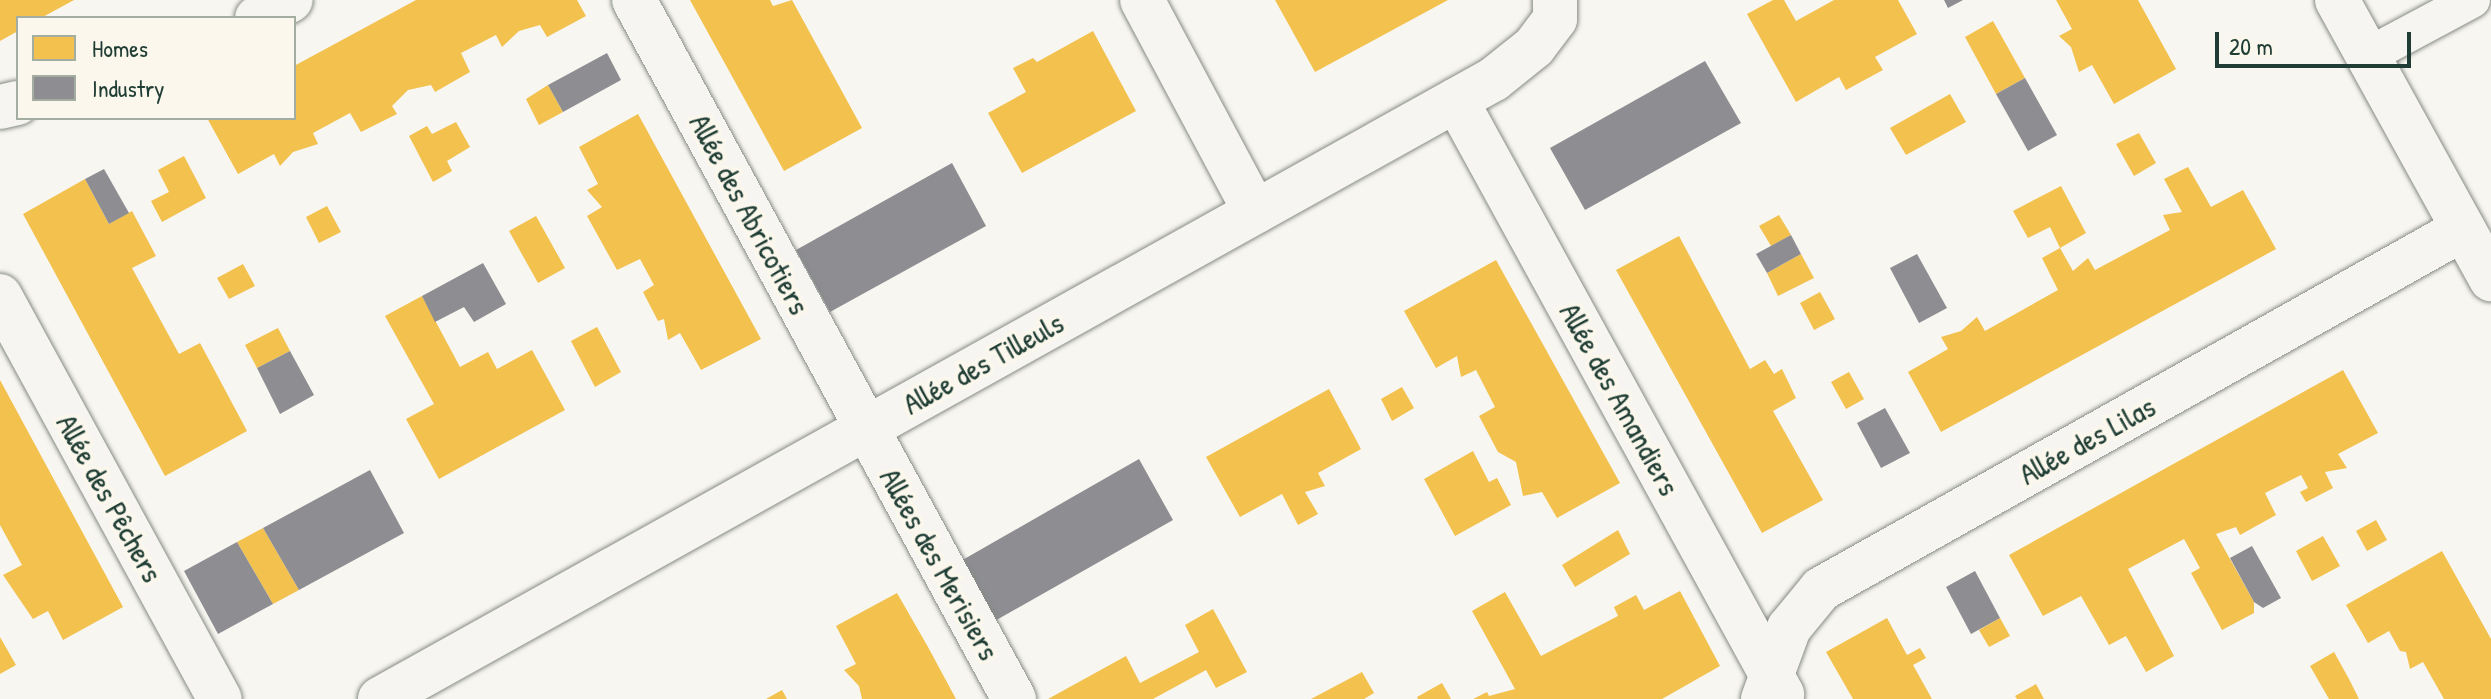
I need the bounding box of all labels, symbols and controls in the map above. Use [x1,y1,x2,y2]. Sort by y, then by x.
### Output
legend [16,16,296,120]
scale bar [2219,16,2415,66]
text: 20 m [2229,30,2273,62]
text: Homes [92,32,148,64]
text: Industry [92,72,164,104]
street label: Allée des Abricotiers [682,108,818,320]
street label: Allée des Amandiers [1552,297,1688,501]
street label: Allée des Tilleuls [897,304,1069,422]
street label: Allée des Lilas [2013,388,2161,492]
street label: Allée des Pêchers [49,408,171,588]
street label: Allées des Merisiers [873,462,1007,666]

